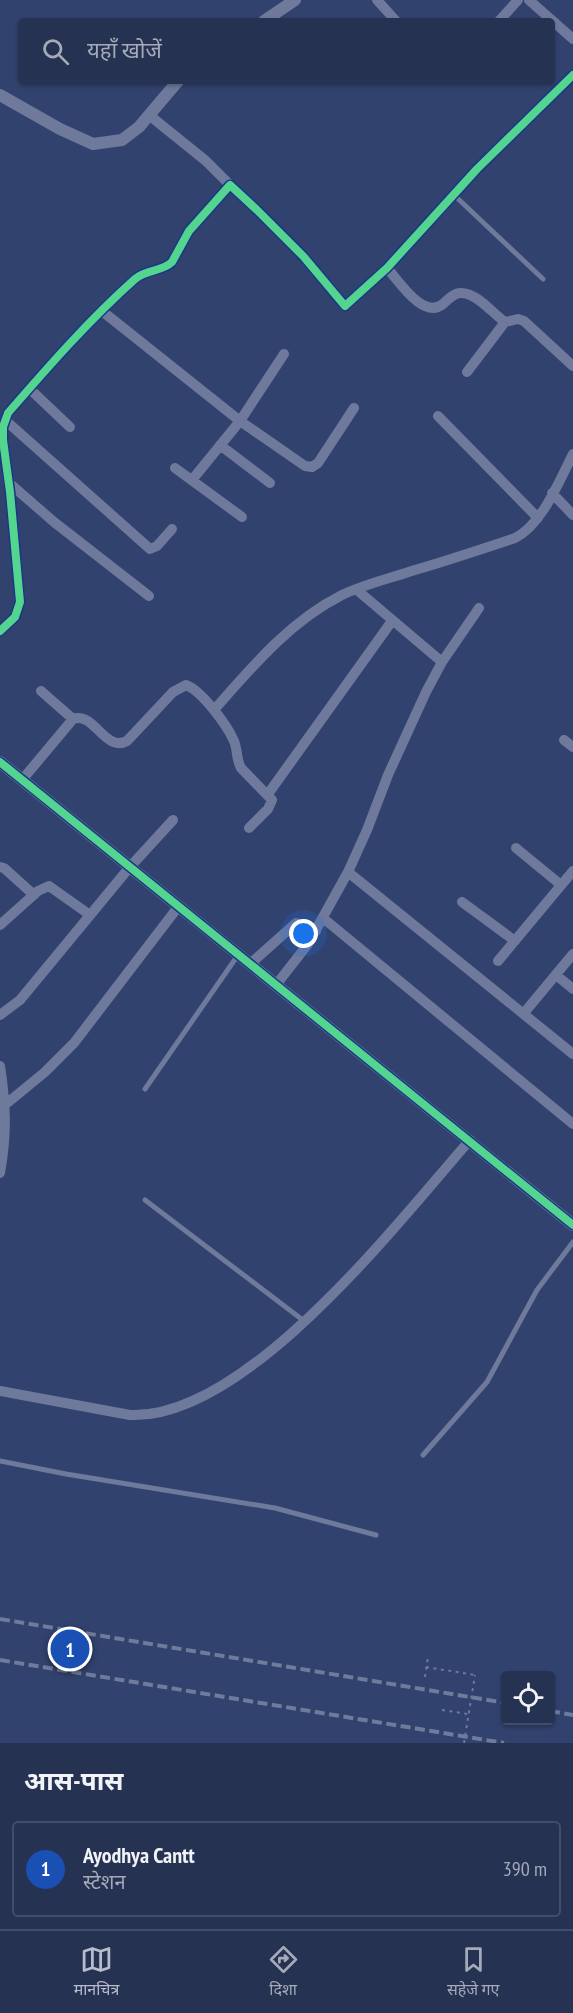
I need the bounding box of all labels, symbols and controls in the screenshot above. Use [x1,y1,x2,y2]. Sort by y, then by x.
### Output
search box [18,18,555,84]
icon: search [39,35,72,68]
text: यहाँ खोजें [87,36,162,64]
your location [289,919,318,948]
pin: 1 [50,1626,90,1672]
map controls [501,1671,555,1725]
button: locate [501,1671,555,1725]
text: आस-पास [24,1764,124,1797]
text: Ayodhya Cantt [83,1841,195,1869]
text: 1 [41,1856,50,1882]
text: 390 m [503,1856,547,1882]
text: स्टेशन [83,1869,126,1895]
tab: मानचित्र [74,1943,119,2002]
tab: दिशा [267,1943,300,2002]
tab: सहेजे गए [447,1943,499,2002]

